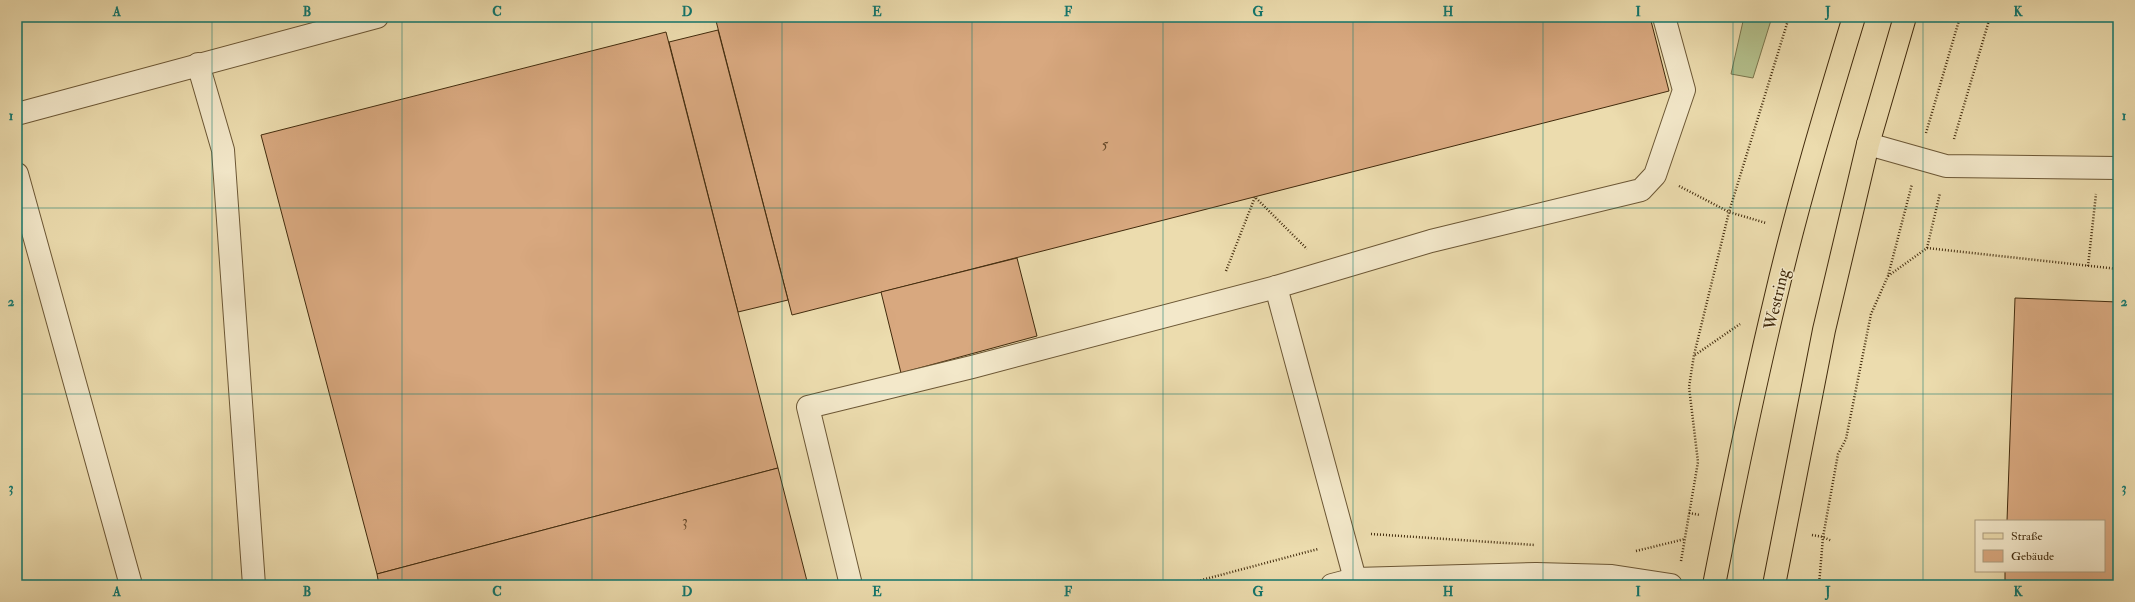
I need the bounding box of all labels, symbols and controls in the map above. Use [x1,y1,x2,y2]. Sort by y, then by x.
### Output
text: A [112,4,122,20]
text: B [303,4,311,20]
text: C [492,4,502,20]
text: D [682,4,693,20]
text: E [872,4,882,20]
text: F [1064,4,1073,20]
text: G [1253,4,1264,20]
text: H [1443,4,1454,20]
text: I [1635,4,1641,20]
text: J [1824,4,1831,21]
text: K [2013,4,2023,20]
text: 1 [9,108,14,124]
text: 1 [2122,108,2127,124]
house number: 5 [1102,135,1109,154]
street label: Westring [1759,266,1794,333]
text: 2 [8,294,15,310]
text: 2 [2121,294,2128,310]
text: 3 [9,480,14,496]
text: 3 [2122,480,2127,496]
house number: 3 [682,512,688,531]
legend [1975,520,2105,572]
text: Straße [2011,529,2042,544]
text: Gebäude [2011,549,2054,564]
text: A [112,584,122,600]
text: B [303,584,311,600]
text: C [492,584,502,600]
text: D [682,584,693,600]
text: E [872,584,882,600]
text: F [1064,584,1073,600]
text: G [1253,584,1264,600]
text: H [1443,584,1454,600]
text: I [1635,584,1641,600]
text: J [1824,584,1831,601]
text: K [2013,584,2023,600]

